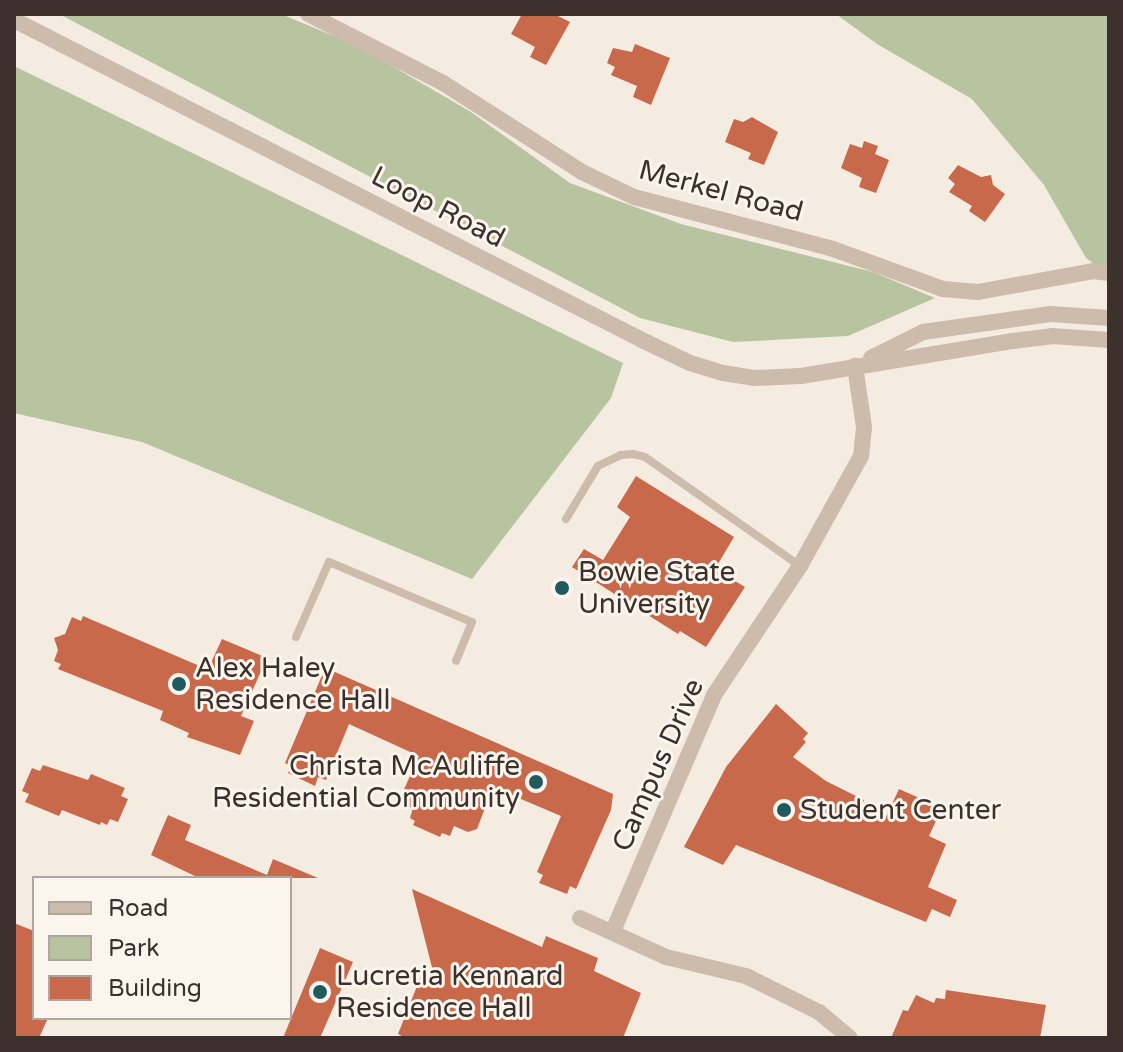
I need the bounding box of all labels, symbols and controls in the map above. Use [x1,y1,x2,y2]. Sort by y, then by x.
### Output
street label: Merkel Road [635,153,807,229]
street label: Loop Road [366,159,510,255]
place label: Bowie State University [578,555,735,621]
marker: Bowie State University [553,579,571,597]
place label: Alex Haley Residence Hall [195,651,391,717]
street label: Campus Drive [605,674,711,856]
marker: Alex Haley Residence Hall [170,675,188,693]
place label: Christa McAuliffe Residential Community [212,749,520,815]
marker: Christa McAuliffe Residential Community [527,773,545,791]
place label: Student Center [800,793,1001,827]
marker: Student Center [775,801,793,819]
legend [32,876,292,1020]
text: Road [108,894,168,923]
text: Park [108,934,159,963]
place label: Lucretia Kennard Residence Hall [336,959,563,1025]
text: Building [108,974,202,1003]
marker: Lucretia Kennard Residence Hall [311,983,329,1001]

